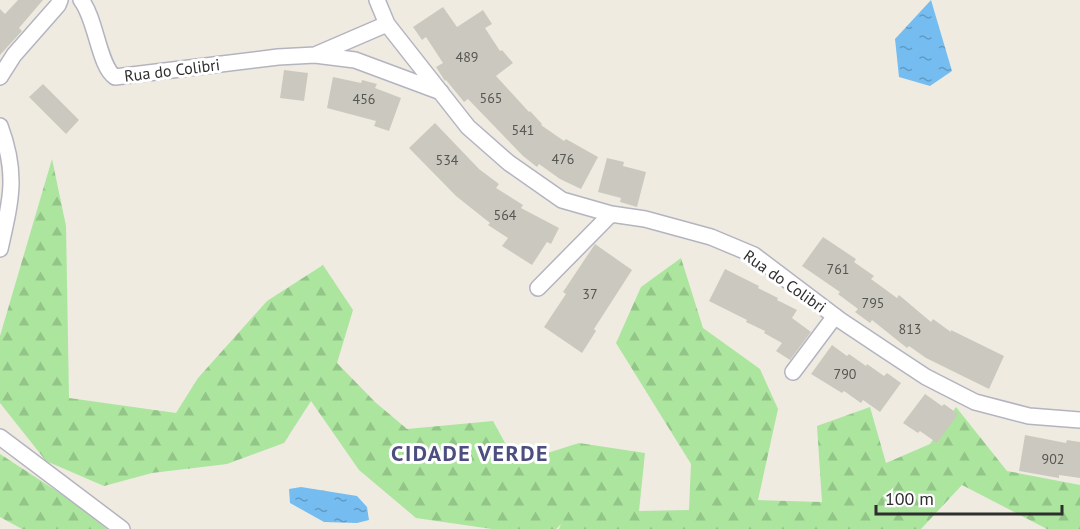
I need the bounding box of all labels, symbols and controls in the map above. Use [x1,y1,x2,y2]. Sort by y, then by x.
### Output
house number: 489 [456,48,478,66]
street label: Rua do Colibri [123,54,221,86]
house number: 565 [480,89,502,107]
house number: 456 [353,90,375,108]
house number: 541 [512,121,534,139]
house number: 476 [552,150,574,168]
house number: 534 [436,151,459,169]
house number: 564 [494,206,517,224]
street label: Rua do Colibri [740,245,830,317]
house number: 761 [827,260,849,278]
house number: 37 [582,285,598,303]
house number: 795 [862,294,884,312]
house number: 813 [899,320,921,338]
house number: 790 [834,365,857,383]
district label: CIDADE VERDE [391,439,549,467]
house number: 902 [1042,450,1064,468]
scale bar [876,478,1062,516]
text: 100 m [885,487,934,510]

